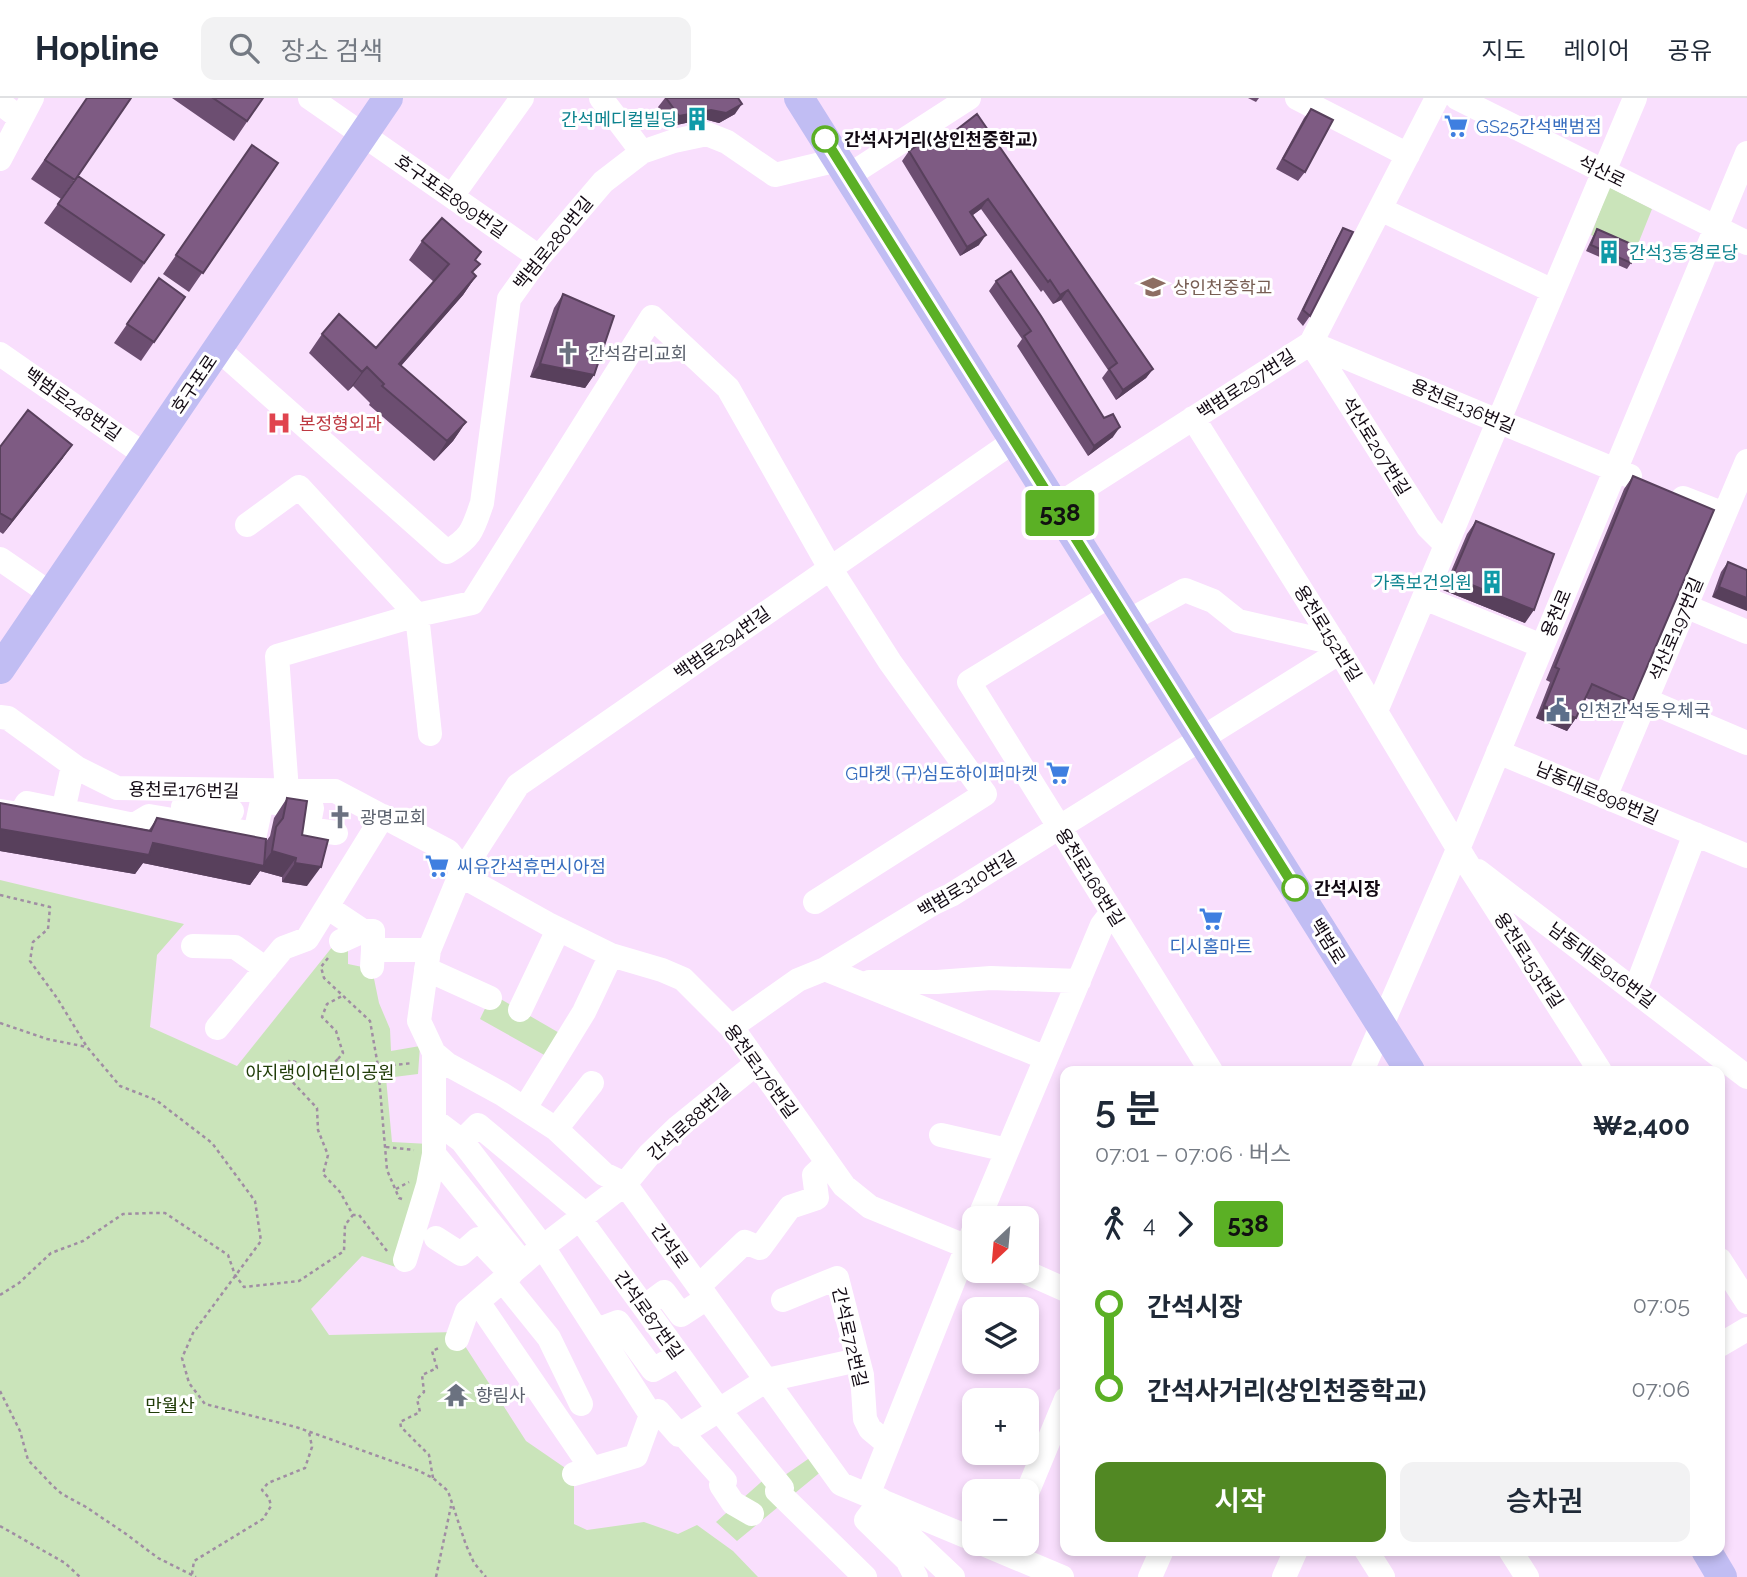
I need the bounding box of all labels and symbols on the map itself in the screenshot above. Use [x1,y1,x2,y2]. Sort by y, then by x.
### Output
building icon: 간석메디컬빌딩 [683,105,711,133]
place label: 간석메디컬빌딩 [561,109,677,130]
supermarket icon: GS25간석백범점 [1442,112,1470,140]
place label: GS25간석백범점 [1476,116,1602,137]
marker: 간석사거리(상인천중학교) [812,126,838,152]
place label: 간석사거리(상인천중학교) [844,129,1037,150]
street label: 호구포로899번길 [391,150,511,242]
street label: 석산로 [1575,151,1629,191]
street label: 백범로280번길 [509,192,597,294]
building icon: 간석3동경로당 [1595,238,1623,266]
place label: 간석3동경로당 [1629,242,1738,263]
school or university icon: 상인천중학교 [1139,273,1167,301]
place label: 상인천중학교 [1173,277,1272,298]
church icon: 간석감리교회 [554,339,582,367]
place label: 간석감리교회 [588,343,687,364]
street label: 백범로297번길 [1193,345,1299,423]
street label: 호구포로 [167,351,221,417]
street label: 백범로248번길 [21,363,125,445]
street label: 용천로136번길 [1408,375,1518,437]
street label: 석산로207번길 [1337,393,1415,499]
hospital icon: 본정형외과 [265,409,293,437]
place label: 본정형외과 [299,413,382,434]
line badge: 538 [1020,490,1100,536]
building icon: 가족보건의원 [1478,568,1506,596]
place label: 가족보건의원 [1373,572,1472,593]
street label: 석산로197번길 [1645,574,1707,684]
street label: 용천로152번길 [1290,581,1366,685]
street label: 용천로 [1537,586,1575,640]
street label: 백범로294번길 [670,602,774,684]
public building icon: 인천간석동우체국 [1544,696,1572,724]
place label: 인천간석동우체국 [1578,700,1710,721]
street label: 남동대로898번길 [1532,758,1662,828]
supermarket icon: G마켓 (구)심도하이퍼마켓 [1044,759,1072,787]
place label: G마켓 (구)심도하이퍼마켓 [845,763,1038,784]
street label: 용천로176번길 [128,779,240,801]
church icon: 광명교회 [326,803,354,831]
place label: 광명교회 [360,807,426,828]
street label: 용천로168번길 [1051,824,1129,930]
street label: 백범로310번길 [914,846,1020,922]
supermarket icon: 씨유간석휴먼시아점 [423,852,451,880]
place label: 씨유간석휴먼시아점 [457,856,606,877]
marker: 간석시장 [1282,875,1308,901]
place label: 간석시장 [1314,878,1381,899]
supermarket icon: 디시홈마트 [1197,905,1225,933]
street label: 용천로153번길 [1490,908,1568,1012]
street label: 백범로 [1306,914,1350,968]
street label: 남동대로916번길 [1544,918,1660,1012]
place label: 디시홈마트 [1170,936,1252,957]
street label: 용천로176번길 [720,1020,802,1122]
park label: 아지랭이어린이공원 [245,1062,395,1083]
street label: 간석로88번길 [643,1079,735,1165]
north arrow [962,1206,1040,1283]
street label: 간석로 [647,1220,693,1272]
street label: 간석로87번길 [610,1267,688,1363]
street label: 간석로72번길 [828,1285,872,1389]
temple icon: 향림사 [442,1381,470,1409]
place label: 향림사 [476,1385,526,1406]
park label: 만월산 [145,1395,195,1416]

